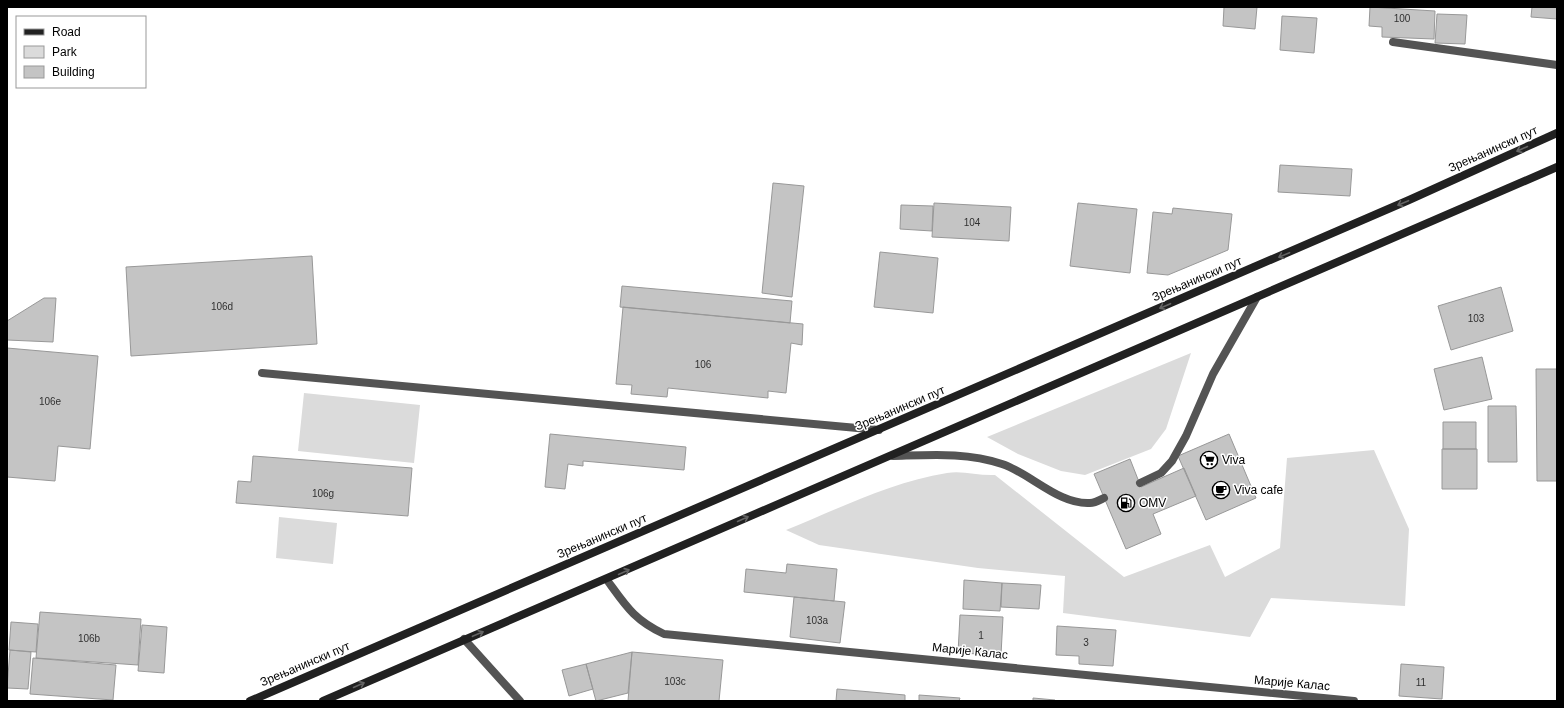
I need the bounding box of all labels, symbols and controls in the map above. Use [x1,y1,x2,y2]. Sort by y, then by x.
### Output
house number: 100 [1394,13,1411,24]
legend [16,16,146,88]
text: Road [52,25,81,39]
text: Park [52,45,78,59]
text: Building [52,65,95,79]
street label: Зрењанински пут [1446,123,1540,175]
one-way arrow [1516,146,1528,153]
one-way arrow [1398,200,1410,207]
house number: 104 [964,217,981,228]
one-way arrow [1278,252,1290,259]
street label: Зрењанински пут [1150,254,1244,304]
house number: 106d [211,301,233,312]
one-way arrow [1159,303,1171,311]
house number: 103 [1468,313,1485,324]
house number: 106 [695,359,712,370]
street label: Зрењанински пут [853,383,947,433]
house number: 106e [39,396,62,407]
supermarket icon: Viva [1199,450,1219,470]
place label: Viva [1222,453,1245,467]
cafe icon: Viva cafe [1211,480,1231,500]
place label: Viva cafe [1234,483,1283,497]
house number: 106g [312,488,334,499]
fuel station icon: OMV [1116,493,1136,513]
place label: OMV [1139,496,1166,510]
street label: Зрењанински пут [555,511,649,561]
one-way arrow [736,515,748,522]
one-way arrow [617,568,629,575]
house number: 103a [806,615,829,626]
one-way arrow [472,629,484,637]
house number: 1 [978,630,984,641]
house number: 106b [78,633,101,644]
house number: 3 [1083,637,1089,648]
street label: Зрењанински пут [258,639,352,689]
street label: Марије Калас [931,640,1009,662]
street label: Марије Калас [1253,673,1331,693]
house number: 103c [664,676,686,687]
house number: 11 [1416,677,1427,688]
one-way arrow [353,681,365,689]

